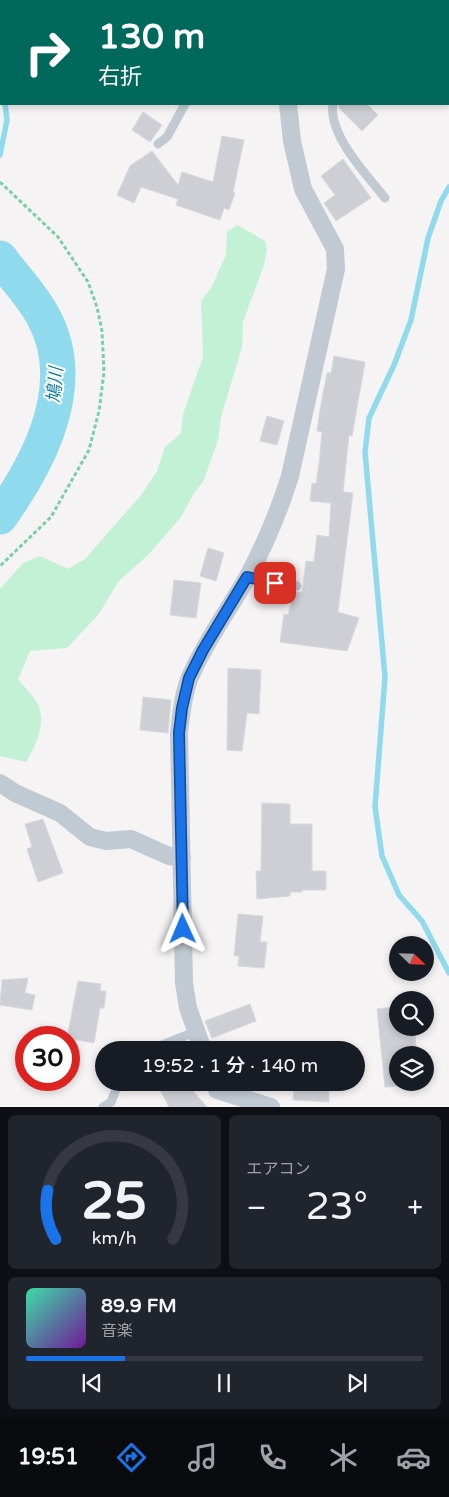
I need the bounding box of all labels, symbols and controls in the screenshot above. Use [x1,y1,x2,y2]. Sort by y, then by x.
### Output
text: 130 m [98,16,205,58]
icon: right [15,20,80,85]
text: 右折 [98,64,142,90]
water label: 鳩川 [43,364,67,404]
pin [254,562,296,604]
icon: arrive [261,569,289,597]
position arrow [156,902,208,954]
north arrow [389,936,434,981]
map controls [389,936,434,1091]
button: search [389,991,434,1036]
speed limit sign: 30 [15,1026,80,1091]
button: layers [389,1046,434,1091]
text: 19:52 · 1 分 · 140 m [142,1055,318,1077]
text: エアコン [247,1159,311,1179]
text: 25 [82,1170,147,1233]
text: 23° [306,1184,368,1230]
text: − [247,1191,266,1225]
text: + [407,1191,423,1225]
text: km/h [92,1228,137,1249]
text: 89.9 FM [101,1295,177,1317]
text: 音楽 [101,1321,133,1341]
icon: previous [78,1369,106,1397]
icon: pause [210,1369,238,1397]
icon: next [343,1369,371,1397]
icon: directions [114,1440,149,1475]
icon: music [185,1440,220,1475]
icon: phone [255,1440,290,1475]
icon: climate [326,1440,361,1475]
icon: car [396,1440,431,1475]
text: 19:51 [18,1444,79,1470]

